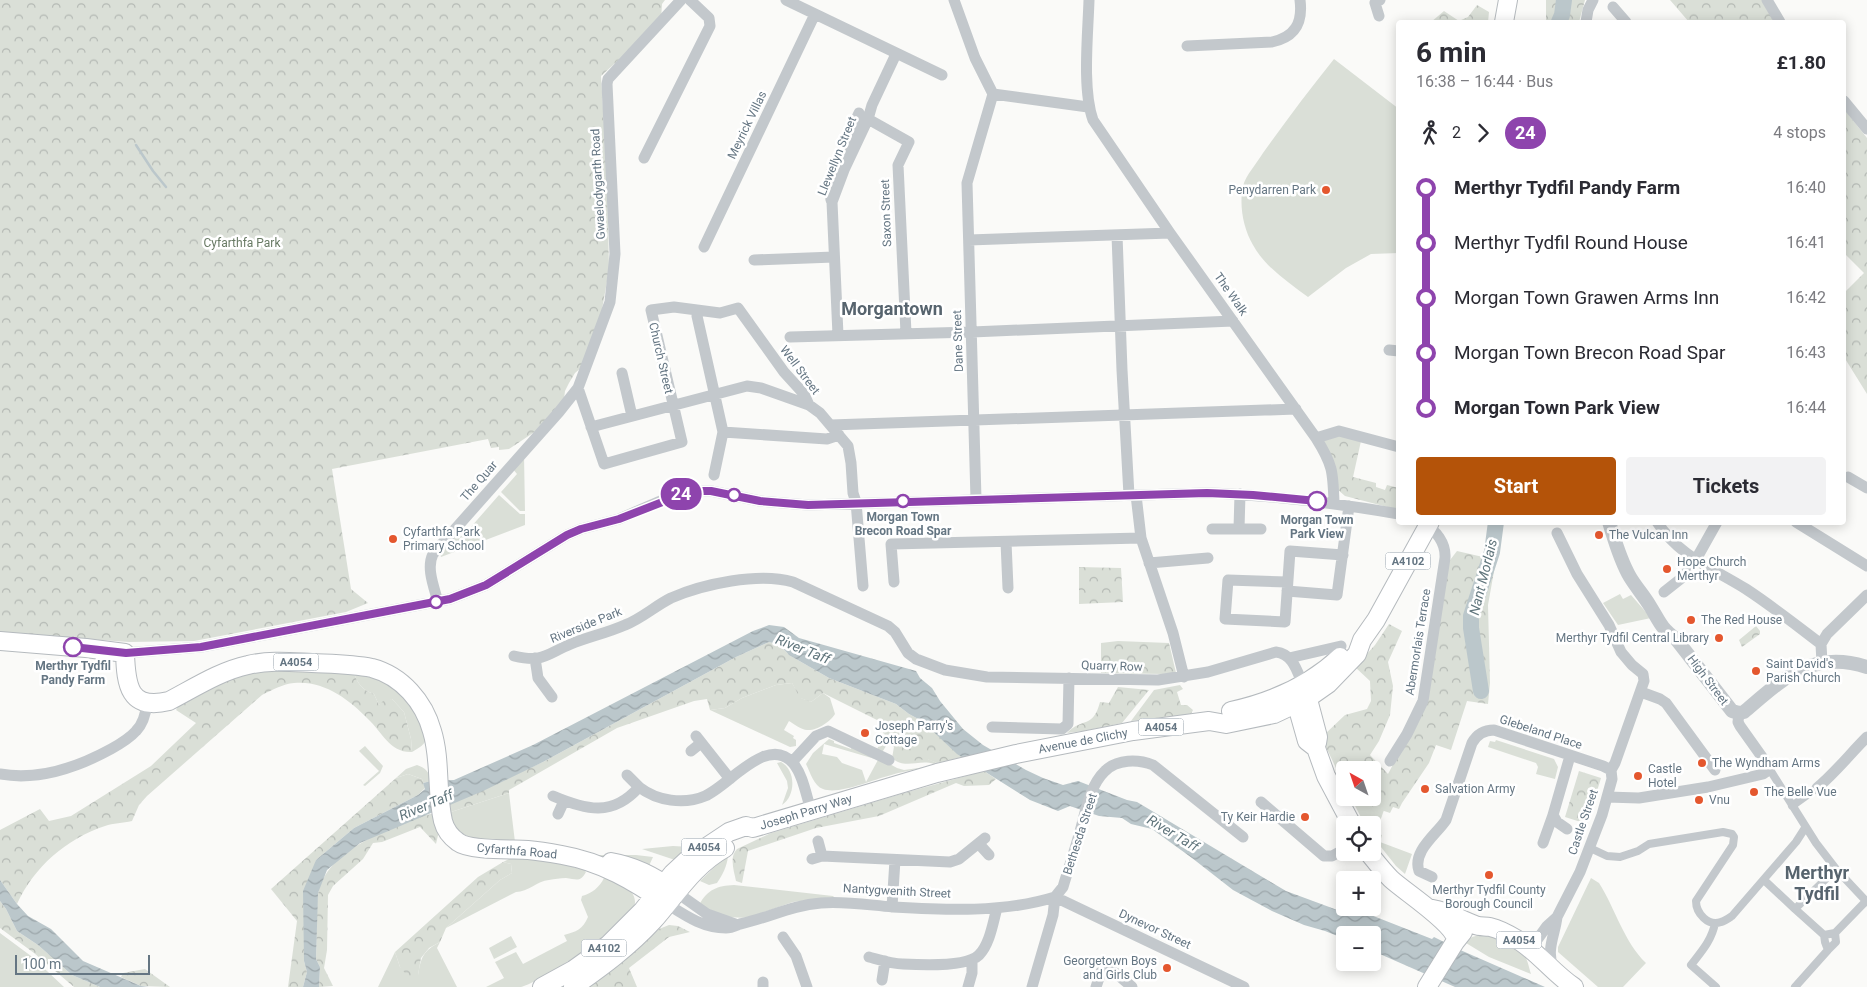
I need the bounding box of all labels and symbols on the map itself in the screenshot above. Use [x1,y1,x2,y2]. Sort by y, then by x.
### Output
street label: Meyrick Villas [725,89,769,161]
street label: Llewellyn Street [815,114,859,198]
street label: Gwaelodygarth Road [588,128,608,240]
street label: Saxon Street [878,179,894,247]
place label: Penydarren Park [1228,183,1317,197]
marker: Penydarren Park [1320,184,1332,196]
park label: Cyfarthfa Park [203,236,281,250]
street label: The Walk [1211,270,1251,319]
district label: Morgantown [841,298,943,319]
street label: Dane Street [950,310,966,372]
street label: Church Street [646,321,676,395]
street label: Well Street [777,343,823,397]
street label: The Quar [458,458,500,504]
line badge: 24 [658,478,704,510]
unlabelled marker [727,488,741,502]
marker: Morgan Town Park View [1307,491,1327,511]
marker: Morgan Town Brecon Road Spar [896,494,910,508]
place label: Morgan Town Brecon Road Spar [855,510,952,538]
place label: Morgan Town Park View [1281,513,1354,541]
place label: Cyfarthfa Park Primary School [403,525,484,553]
place label: The Vulcan Inn [1609,528,1688,542]
marker: The Vulcan Inn [1593,529,1605,541]
marker: Cyfarthfa Park Primary School [387,533,399,545]
water label: Nant Morlais [1466,537,1500,617]
road number: A4102 [1386,552,1430,570]
place label: Hope Church Merthyr [1677,555,1746,583]
marker: Hope Church Merthyr [1661,563,1673,575]
street label: Abermorlais Terrace [1403,588,1433,696]
unlabelled marker [429,595,443,609]
street label: Riverside Park [548,604,625,646]
place label: The Red House [1701,613,1782,627]
marker: The Red House [1685,614,1697,626]
water label: River Taff [773,631,834,668]
place label: Merthyr Tydfil Central Library [1556,631,1709,645]
marker: Merthyr Tydfil Central Library [1713,632,1725,644]
marker: Merthyr Tydfil Pandy Farm [63,637,83,657]
street label: High Street [1685,652,1732,708]
road number: A4054 [274,654,318,670]
place label: Saint David's Parish Church [1766,657,1841,685]
street label: Quarry Row [1081,658,1143,674]
place label: Merthyr Tydfil Pandy Farm [35,659,111,687]
marker: Saint David's Parish Church [1750,665,1762,677]
street label: Glebeland Place [1498,712,1584,752]
place label: Joseph Parry's Cottage [875,719,953,747]
road number: A4054 [1138,719,1184,736]
street label: Avenue de Clichy [1037,725,1129,757]
marker: Joseph Parry's Cottage [859,727,871,739]
place label: The Wyndham Arms [1712,756,1820,770]
marker: The Wyndham Arms [1696,757,1708,769]
north arrow [1336,761,1381,806]
place label: Castle Hotel [1648,762,1682,790]
marker: Castle Hotel [1632,770,1644,782]
place label: Salvation Army [1435,782,1516,796]
marker: Salvation Army [1419,783,1431,795]
place label: The Belle Vue [1764,785,1837,799]
water label: River Taff [397,786,457,824]
marker: The Belle Vue [1748,786,1760,798]
street label: Castle Street [1565,787,1601,857]
street label: Joseph Parry Way [758,791,854,833]
street label: Bethesda Street [1060,791,1100,877]
place label: Vnu [1709,793,1730,807]
marker: Vnu [1693,794,1705,806]
place label: Ty Keir Hardie [1221,810,1295,824]
water label: River Taff [1144,811,1203,855]
marker: Ty Keir Hardie [1299,811,1311,823]
road number: A4054 [682,839,726,856]
street label: Cyfarthfa Road [476,841,558,861]
district label: Merthyr Tydfil [1785,862,1850,904]
marker: Merthyr Tydfil County Borough Council [1483,869,1495,881]
street label: Nantygwenith Street [843,881,951,901]
place label: Merthyr Tydfil County Borough Council [1432,883,1546,911]
street label: Dynevor Street [1117,906,1193,952]
road number: A4054 [1496,932,1542,948]
road number: A4102 [582,940,626,956]
scale bar [15,952,150,975]
place label: Georgetown Boys and Girls Club [1063,954,1157,982]
marker: Georgetown Boys and Girls Club [1161,962,1173,974]

